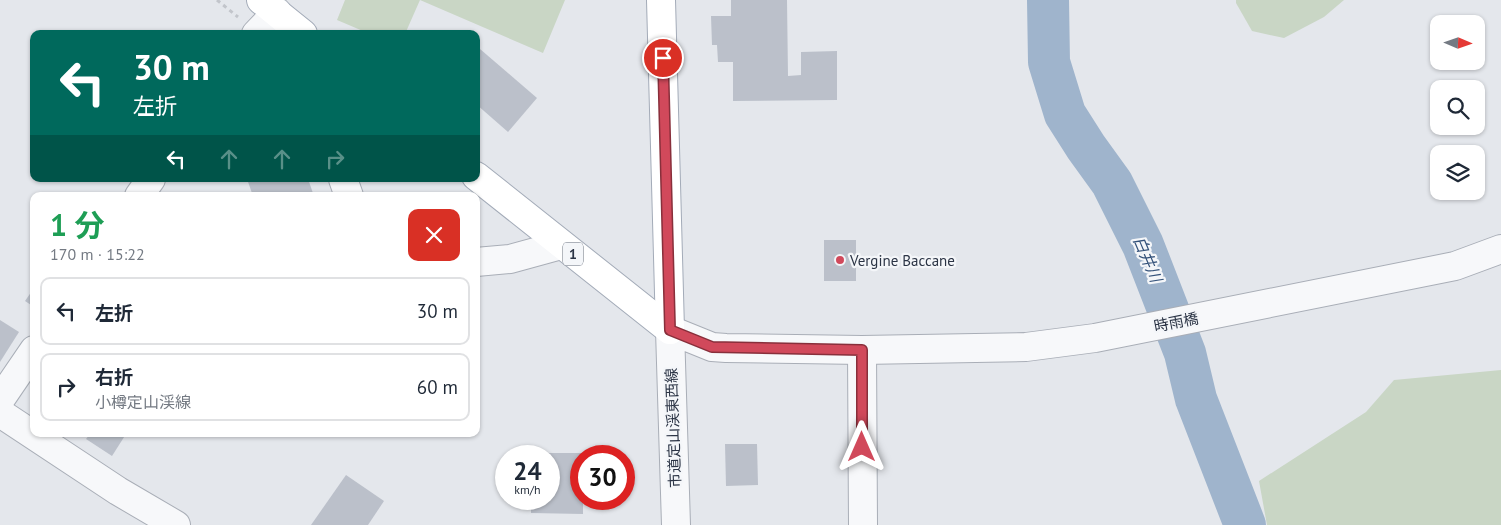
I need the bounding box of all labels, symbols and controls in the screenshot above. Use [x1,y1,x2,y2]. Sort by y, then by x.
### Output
north arrow [1430,15,1485,70]
map controls [1430,15,1485,200]
pin [642,37,684,79]
text: 30 m [133,44,210,90]
icon: arrive [649,44,677,72]
icon: left [50,50,115,115]
button: search [1430,80,1485,135]
text: 左折 [133,92,177,120]
icon: left [162,145,190,173]
icon: ahead [215,145,243,173]
icon: ahead [268,145,296,173]
icon: right [321,145,349,173]
button: layers [1430,145,1485,200]
text: 1 分 [50,205,105,244]
button: close [408,209,460,261]
water label: 白井川 [1129,233,1167,287]
road number: 1 [563,242,583,266]
text: 170 m · 15:22 [50,244,145,264]
place label: Vergine Baccane [849,251,955,270]
marker: Vergine Baccane [834,254,846,266]
icon: left [52,297,80,325]
text: 30 m [417,299,458,323]
text: 左折 [95,301,133,325]
street label: 時雨橋 [1152,308,1200,336]
text: 右折 [95,365,133,389]
street label: 市道定山渓東西線 [661,368,685,488]
icon: right [52,373,80,401]
text: 60 m [417,375,458,399]
text: 小樽定山渓線 [95,392,191,412]
position arrow [835,420,887,472]
speed limit sign: 30 [570,445,635,510]
text: 24 [513,455,542,487]
text: km/h [514,482,541,497]

